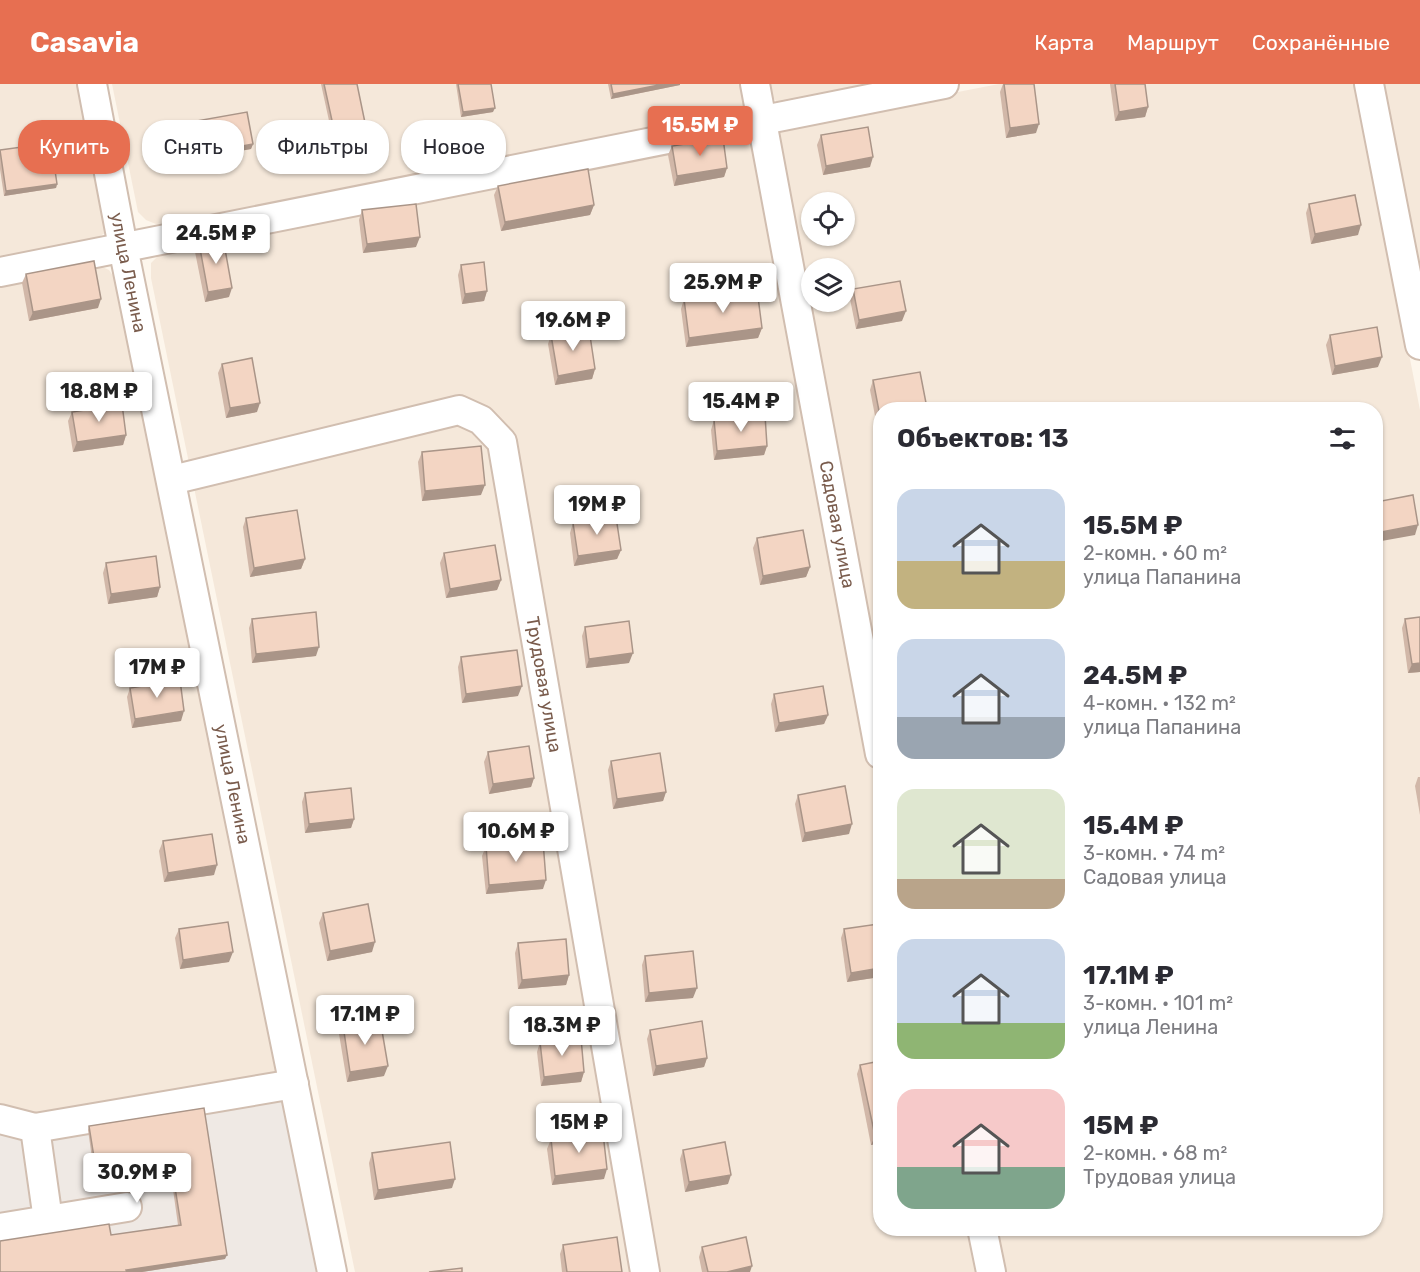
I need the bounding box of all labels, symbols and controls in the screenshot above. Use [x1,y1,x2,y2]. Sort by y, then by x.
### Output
text: Casavia [30,26,139,59]
text: Карта [1034,30,1094,55]
text: Маршрут [1127,30,1219,55]
text: Сохранённые [1252,30,1390,55]
pin: 15.5M ₽ [645,106,755,157]
text: 15.5M ₽ [662,113,738,137]
chip: Купить [18,120,130,174]
chip: Снять [142,120,244,174]
chip: Фильтры [256,120,389,174]
chip: Новое [401,120,506,174]
map controls [801,192,855,312]
button: locate [801,192,855,246]
street label: улица Ленина [106,211,151,334]
pin: 24.5M ₽ [161,214,271,265]
text: 24.5M ₽ [176,221,256,245]
button: layers [801,258,855,312]
pin: 25.9M ₽ [668,263,778,314]
text: 25.9M ₽ [684,270,762,294]
pin: 19.6M ₽ [518,301,628,352]
text: 19.6M ₽ [535,308,611,332]
pin: 18.8M ₽ [44,372,154,423]
text: 18.8M ₽ [60,379,138,403]
pin: 15.4M ₽ [686,382,796,433]
text: 15.4M ₽ [702,389,780,413]
icon: filters [1326,422,1359,455]
text: Объектов: 13 [897,423,1069,454]
street label: Садовая улица [815,459,860,590]
pin: 19M ₽ [555,485,639,536]
text: 19M ₽ [568,492,626,516]
text: 15.5M ₽ [1083,510,1183,541]
icon: home [945,513,1017,585]
text: 2-комн. · 60 m² [1083,541,1227,565]
text: улица Папанина [1083,565,1241,589]
street label: Трудовая улица [521,615,566,754]
pin: 17M ₽ [115,648,199,699]
text: 17M ₽ [129,655,185,679]
text: 24.5M ₽ [1083,660,1187,691]
icon: home [945,663,1017,735]
text: 4-комн. · 132 m² [1083,691,1236,715]
text: улица Папанина [1083,715,1241,739]
street label: улица Ленина [210,722,255,846]
text: 15.4M ₽ [1083,810,1183,841]
pin: 10.6M ₽ [461,812,571,863]
icon: home [945,813,1017,885]
text: 10.6M ₽ [477,819,555,843]
text: 3-комн. · 74 m² [1083,841,1225,865]
text: Садовая улица [1083,865,1226,889]
text: 17.1M ₽ [1083,960,1174,991]
icon: home [945,963,1017,1035]
text: 3-комн. · 101 m² [1083,991,1233,1015]
pin: 17.1M ₽ [310,995,420,1046]
text: 17.1M ₽ [330,1002,400,1026]
pin: 18.3M ₽ [507,1006,617,1057]
text: 18.3M ₽ [523,1013,601,1037]
text: улица Ленина [1083,1015,1218,1039]
pin: 15M ₽ [537,1103,621,1154]
text: 15M ₽ [550,1110,608,1134]
text: 15M ₽ [1083,1110,1159,1141]
icon: home [945,1113,1017,1185]
text: 2-комн. · 68 m² [1083,1141,1227,1165]
pin: 30.9M ₽ [82,1153,192,1204]
text: 30.9M ₽ [97,1160,177,1184]
text: Трудовая улица [1083,1165,1236,1189]

